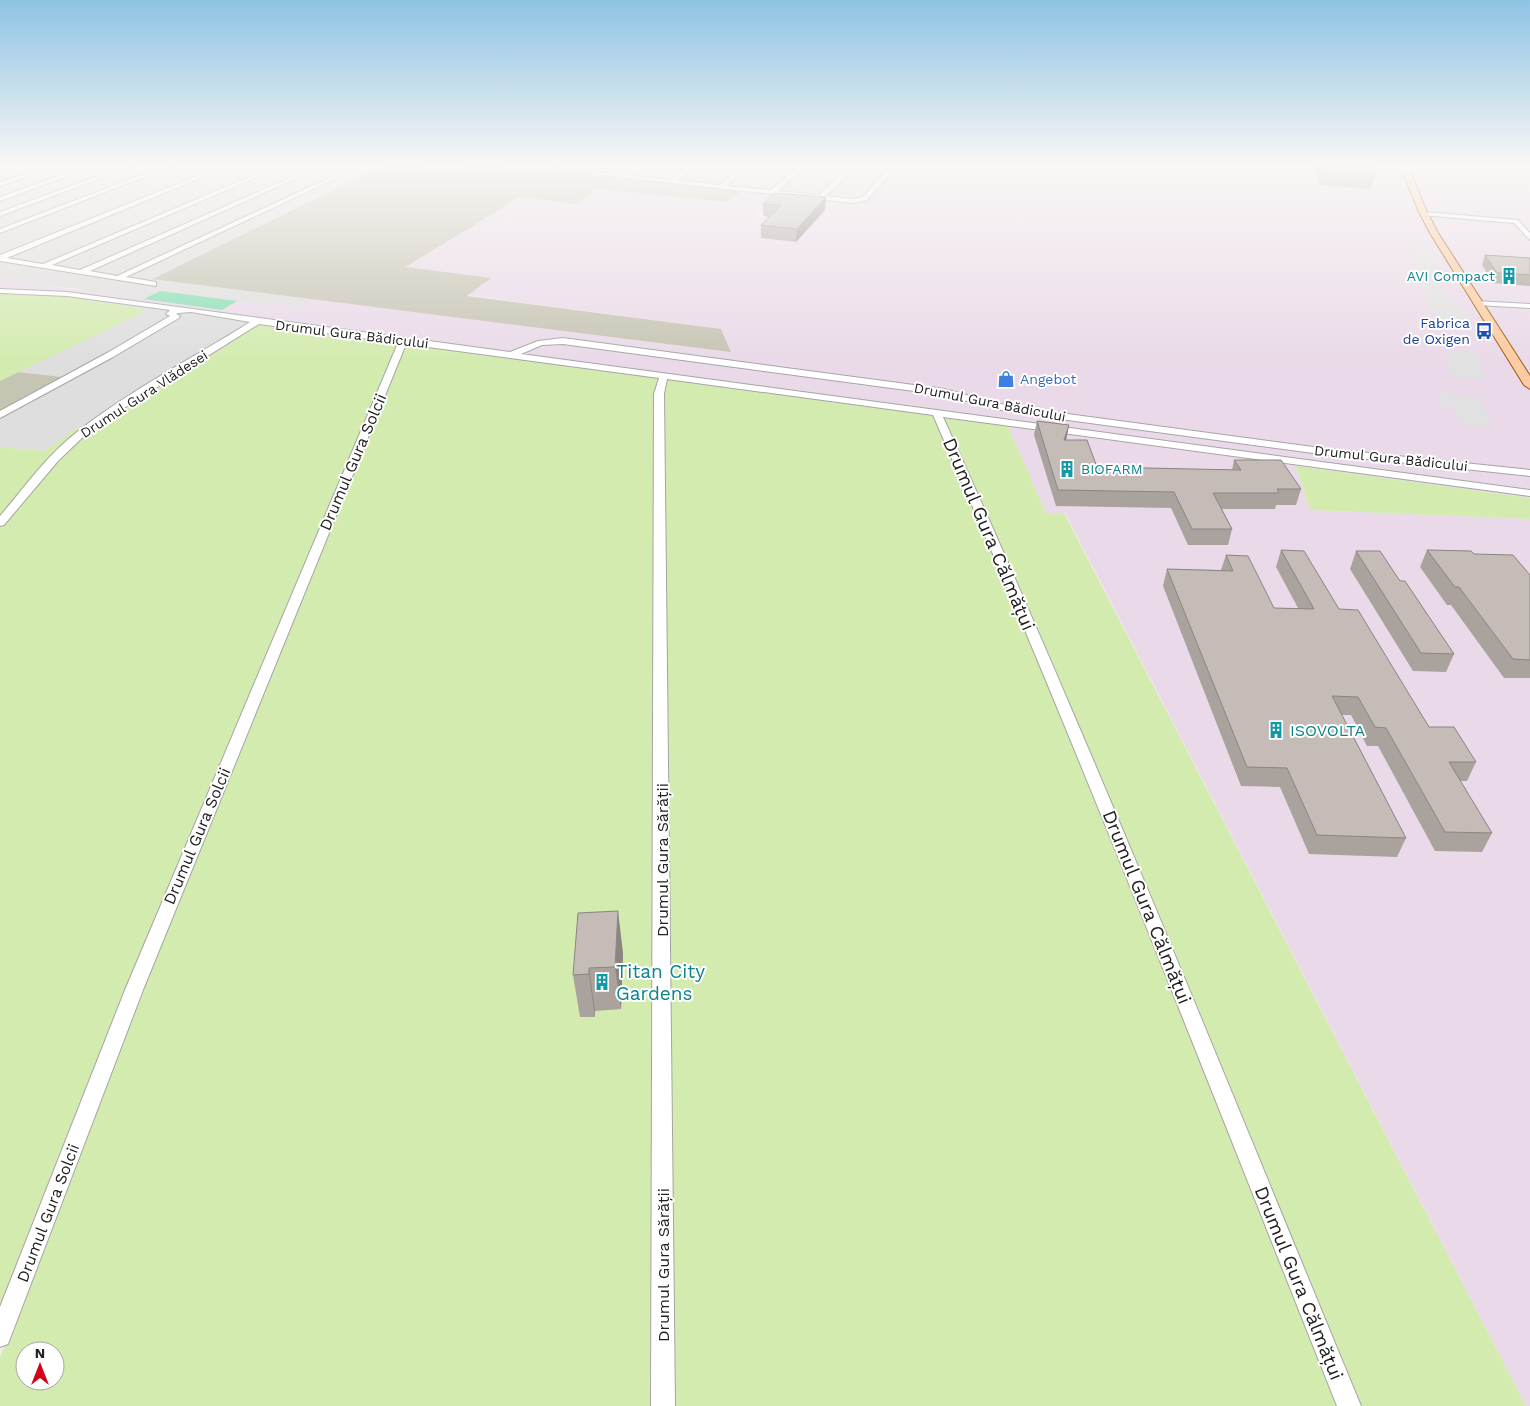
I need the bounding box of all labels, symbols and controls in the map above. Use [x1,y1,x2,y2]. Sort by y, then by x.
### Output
building icon: AVI Compact [1499,266,1519,286]
place label: AVI Compact [1407,268,1495,284]
place label: Fabrica de Oxigen [1403,315,1470,347]
street label: Drumul Gura Bădicului [274,317,430,351]
bus stop icon: Fabrica de Oxigen [1474,321,1494,341]
street label: Drumul Gura Vlădesei [77,347,211,441]
shop icon: Angebot [996,369,1016,389]
place label: Angebot [1020,371,1076,387]
street label: Drumul Gura Bădicului [913,379,1067,425]
street label: Drumul Gura Solcii [316,391,390,533]
street label: Drumul Gura Călmățui [938,434,1040,634]
street label: Drumul Gura Bădicului [1313,442,1469,474]
building icon: BIOFARM [1057,459,1077,479]
place label: BIOFARM [1081,461,1143,477]
building icon: ISOVOLTA [1266,720,1286,740]
place label: ISOVOLTA [1290,721,1366,740]
street label: Drumul Gura Solcii [160,765,234,907]
street label: Drumul Gura Sărății [653,783,672,937]
street label: Drumul Gura Călmățui [1098,807,1196,1007]
place label: Titan City Gardens [616,960,705,1005]
building icon: Titan City Gardens [592,972,612,992]
street label: Drumul Gura Solcii [13,1141,83,1285]
street label: Drumul Gura Călmățui [1250,1183,1348,1383]
street label: Drumul Gura Sărății [654,1188,673,1342]
north arrow [15,1341,65,1391]
text: N [35,1345,45,1361]

